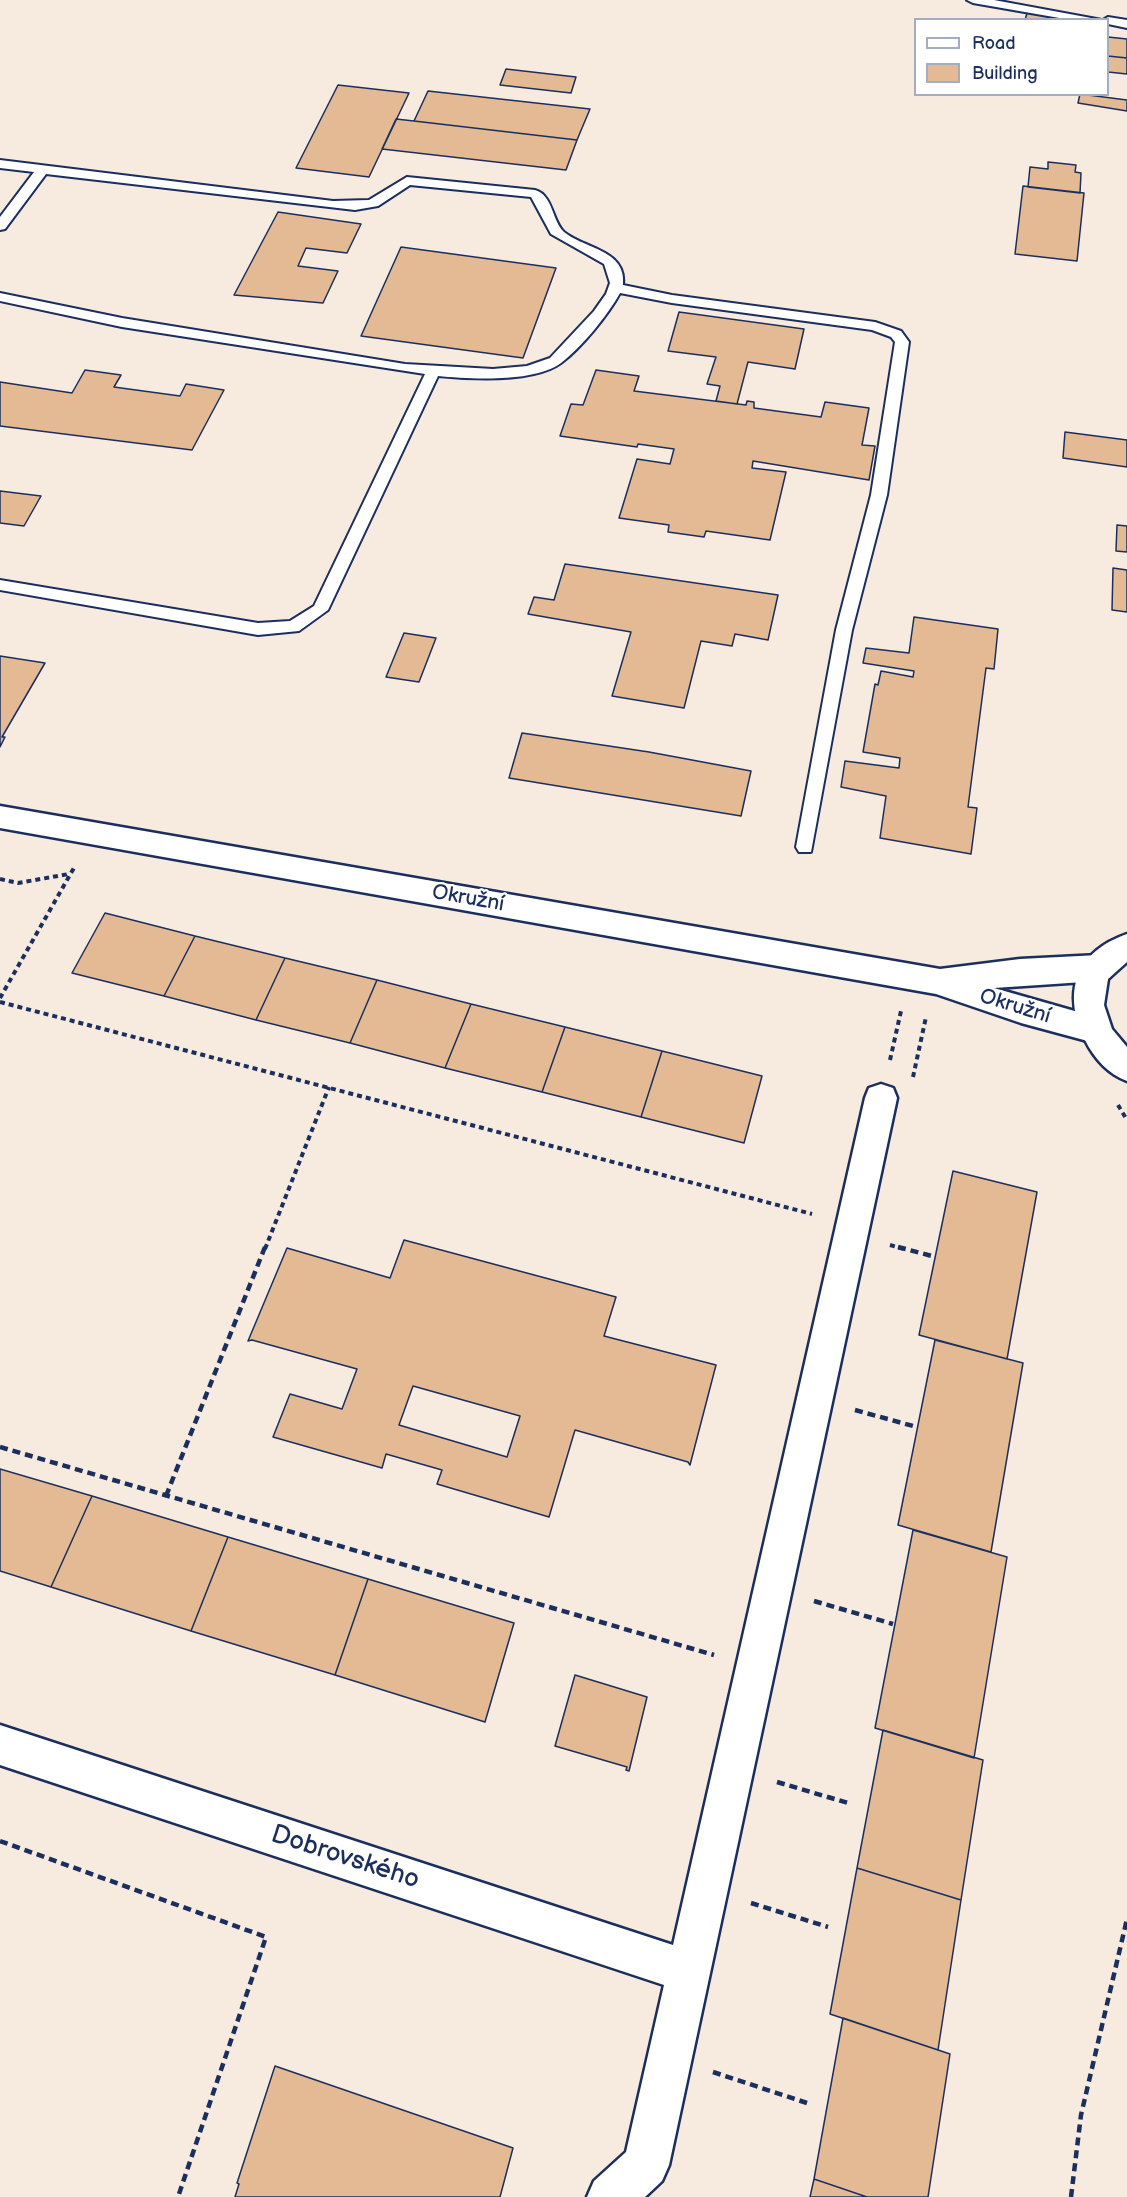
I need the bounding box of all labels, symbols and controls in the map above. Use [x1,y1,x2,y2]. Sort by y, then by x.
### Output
legend [914,18,1109,96]
text: Road [972,33,1016,54]
text: Building [972,63,1038,84]
street label: Okružní [430,880,506,918]
street label: Okružní [976,984,1054,1030]
street label: Dobrovského [267,1819,423,1897]

